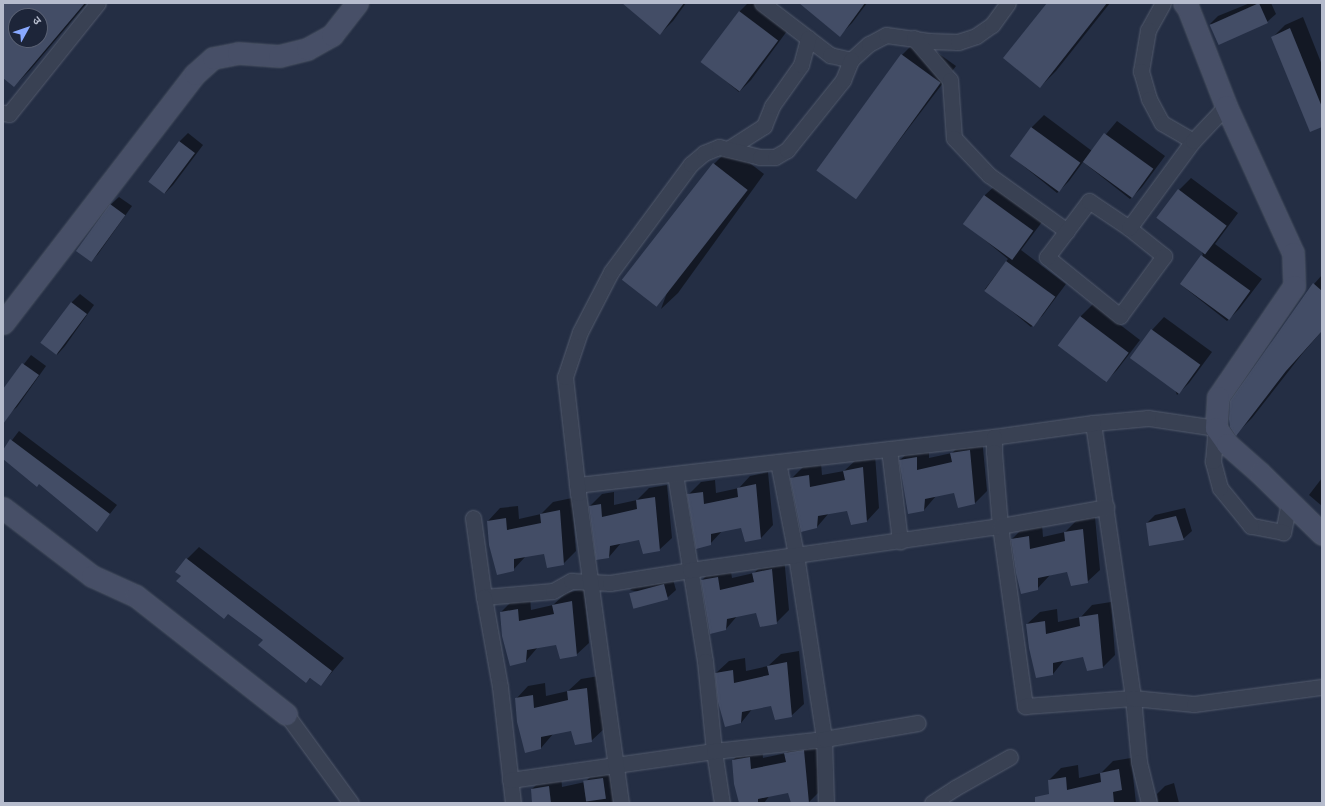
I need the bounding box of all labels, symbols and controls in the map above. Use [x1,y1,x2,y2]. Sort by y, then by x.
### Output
north arrow [8,8,48,48]
text: उ [30,14,44,27]

